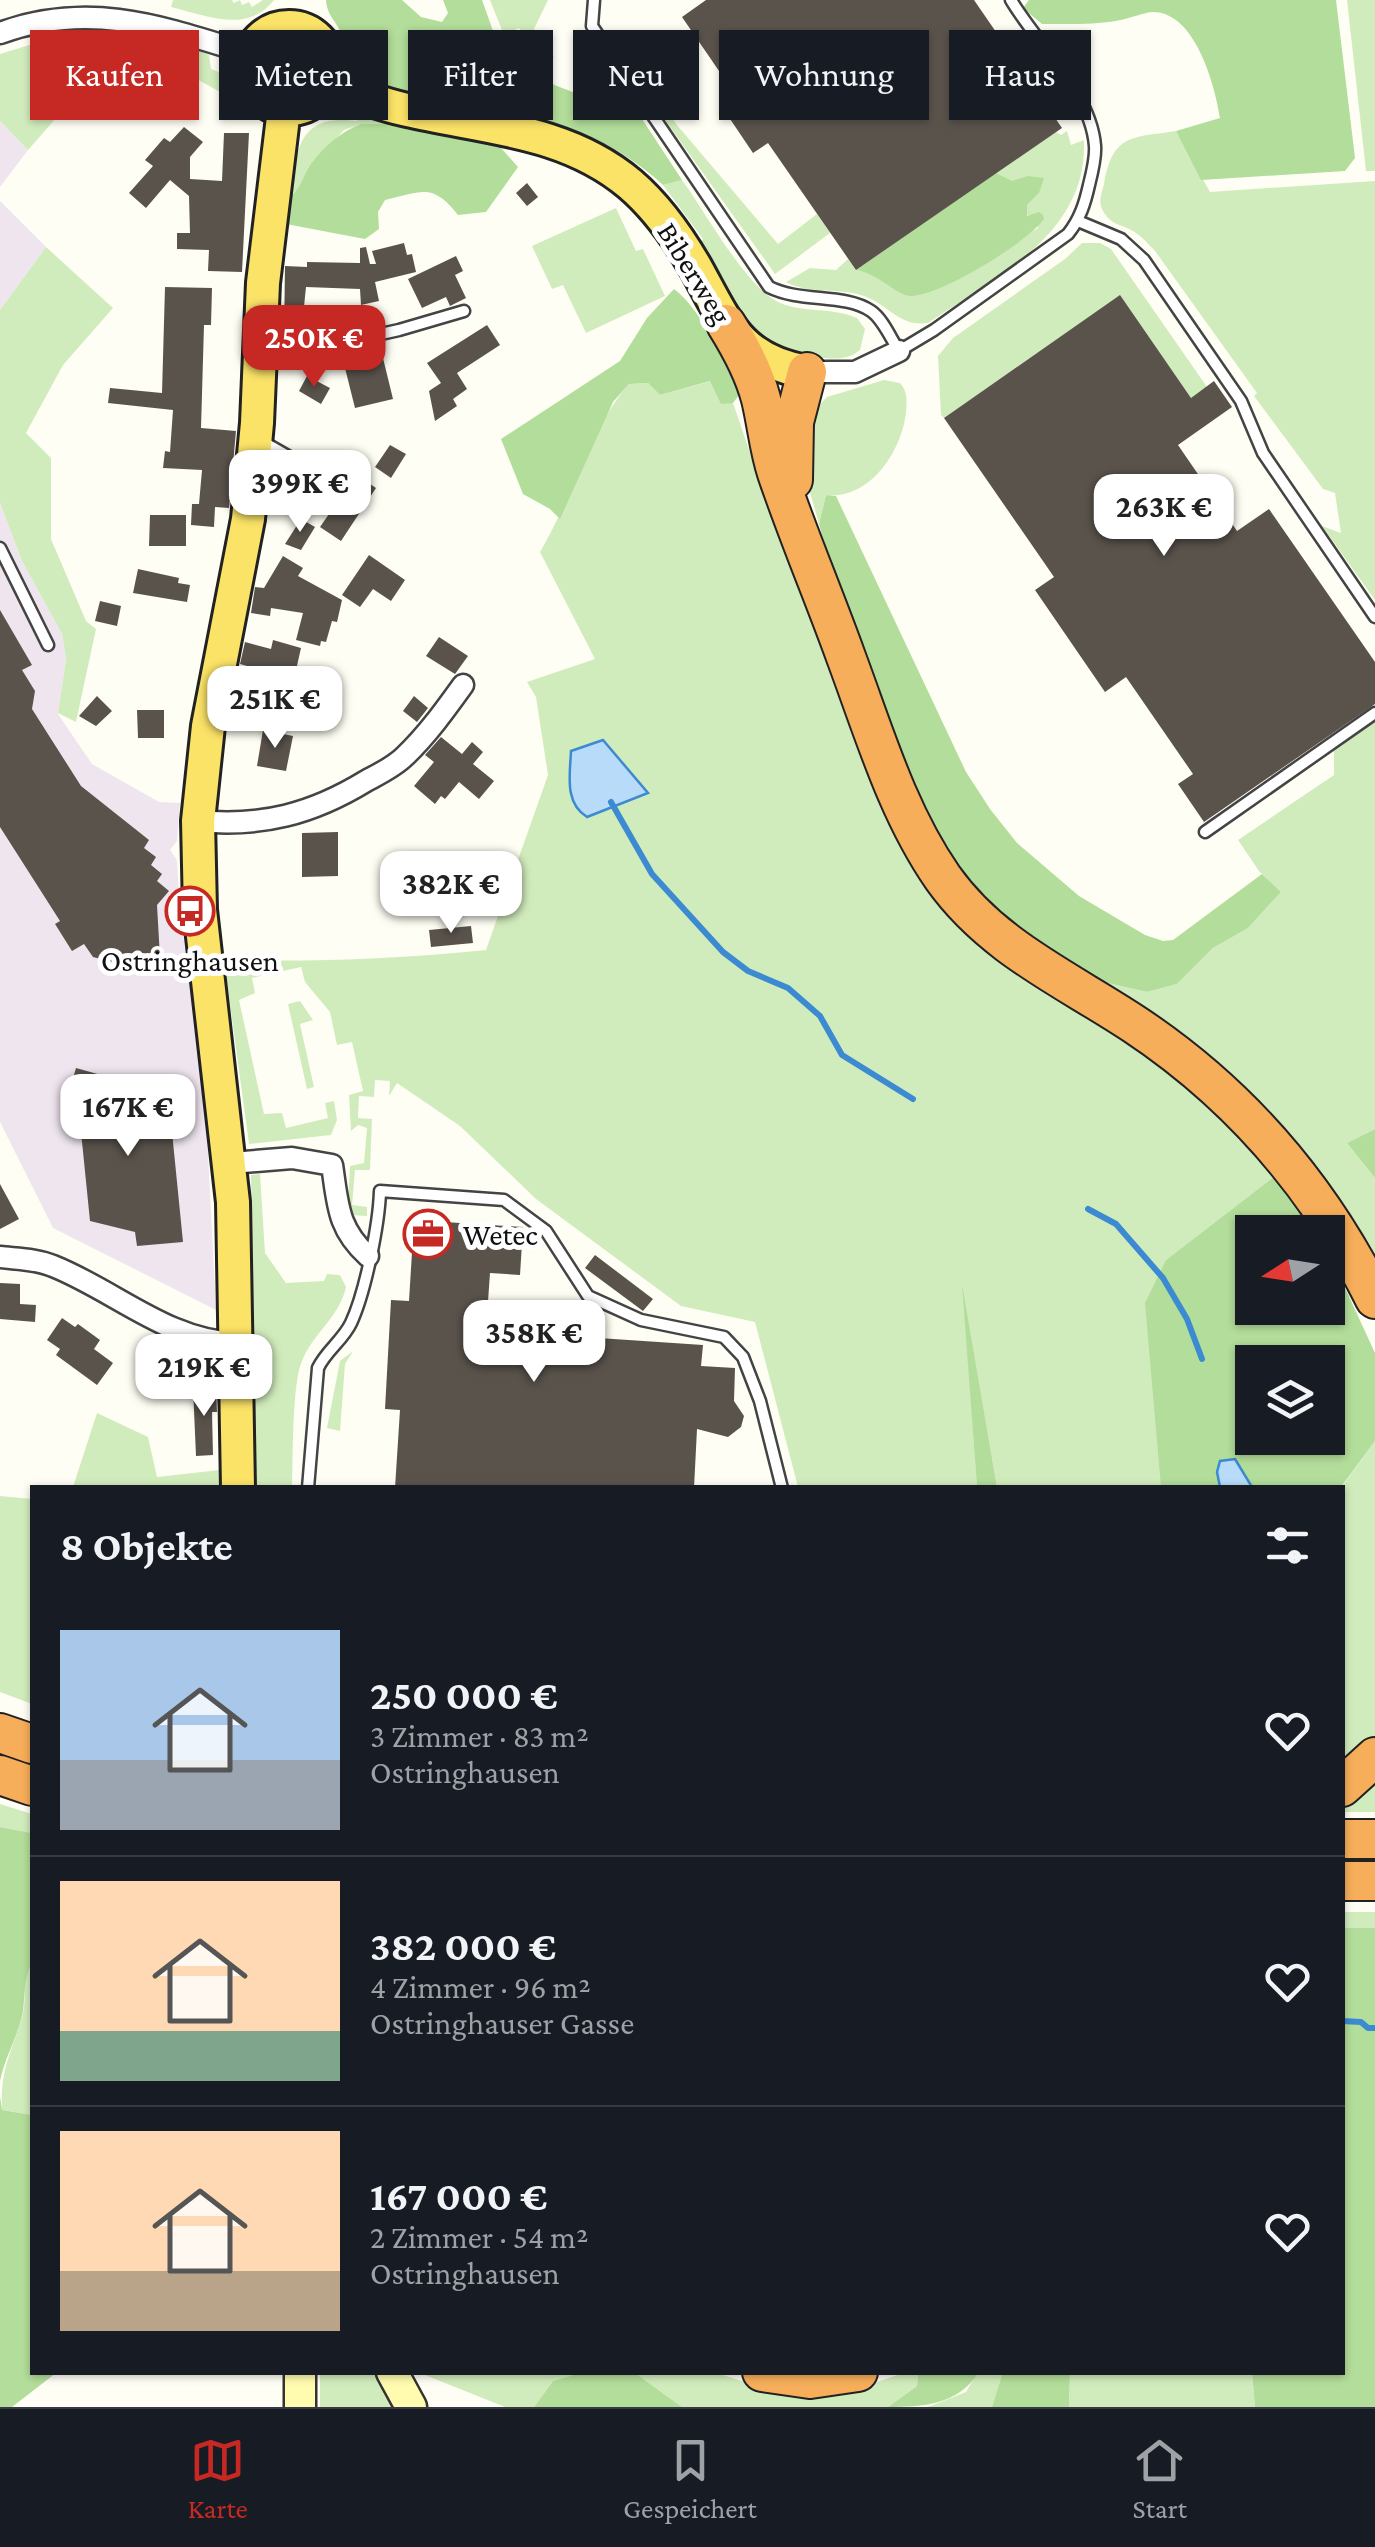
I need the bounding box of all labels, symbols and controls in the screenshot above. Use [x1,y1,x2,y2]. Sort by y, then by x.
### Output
chip: Kaufen [30,30,199,120]
chip: Mieten [219,30,388,120]
chip: Filter [408,30,553,120]
chip: Neu [573,30,699,120]
chip: Wohnung [719,30,929,120]
chip: Haus [949,30,1091,120]
street label: Biberweg [650,216,739,330]
pin: 250K € [233,305,395,390]
text: 250K € [264,319,364,355]
pin: 399K € [219,450,381,535]
text: 399K € [251,464,349,500]
pin: 263K € [1083,474,1245,559]
text: 263K € [1116,488,1212,524]
pin: 251K € [194,666,356,751]
text: 251K € [229,680,321,716]
pin: 382K € [370,851,532,936]
text: 382K € [402,865,500,901]
bus stop icon: Ostringhausen [164,885,216,937]
place label: Ostringhausen [101,944,279,978]
pin: 167K € [47,1074,209,1159]
text: 167K € [82,1088,174,1124]
office icon: Wetec [402,1208,454,1260]
north arrow [1235,1215,1345,1325]
map controls [1235,1215,1345,1455]
place label: Wetec [463,1218,538,1251]
pin: 358K € [453,1300,615,1385]
text: 358K € [485,1314,583,1350]
pin: 219K € [123,1334,285,1419]
button: layers [1235,1345,1345,1455]
text: 219K € [157,1348,251,1384]
icon: filters [1260,1518,1315,1573]
text: 8 Objekte [60,1522,233,1569]
icon: home [140,1670,260,1790]
text: 250 000 € [370,1671,558,1718]
icon: heart [1260,1703,1315,1758]
text: 3 Zimmer · 83 m² [370,1718,589,1754]
text: Ostringhausen [370,1754,560,1790]
icon: home [140,1921,260,2041]
text: 382 000 € [370,1922,556,1969]
icon: heart [1260,1954,1315,2009]
text: 4 Zimmer · 96 m² [370,1969,591,2005]
text: Ostringhauser Gasse [370,2005,634,2041]
icon: home [140,2171,260,2291]
text: 167 000 € [370,2172,548,2219]
icon: heart [1260,2204,1315,2259]
text: 2 Zimmer · 54 m² [370,2219,589,2255]
text: Ostringhausen [370,2255,560,2291]
tab: Karte [188,2433,248,2524]
tab: Gespeichert [623,2433,757,2524]
tab: Start [1132,2433,1187,2524]

